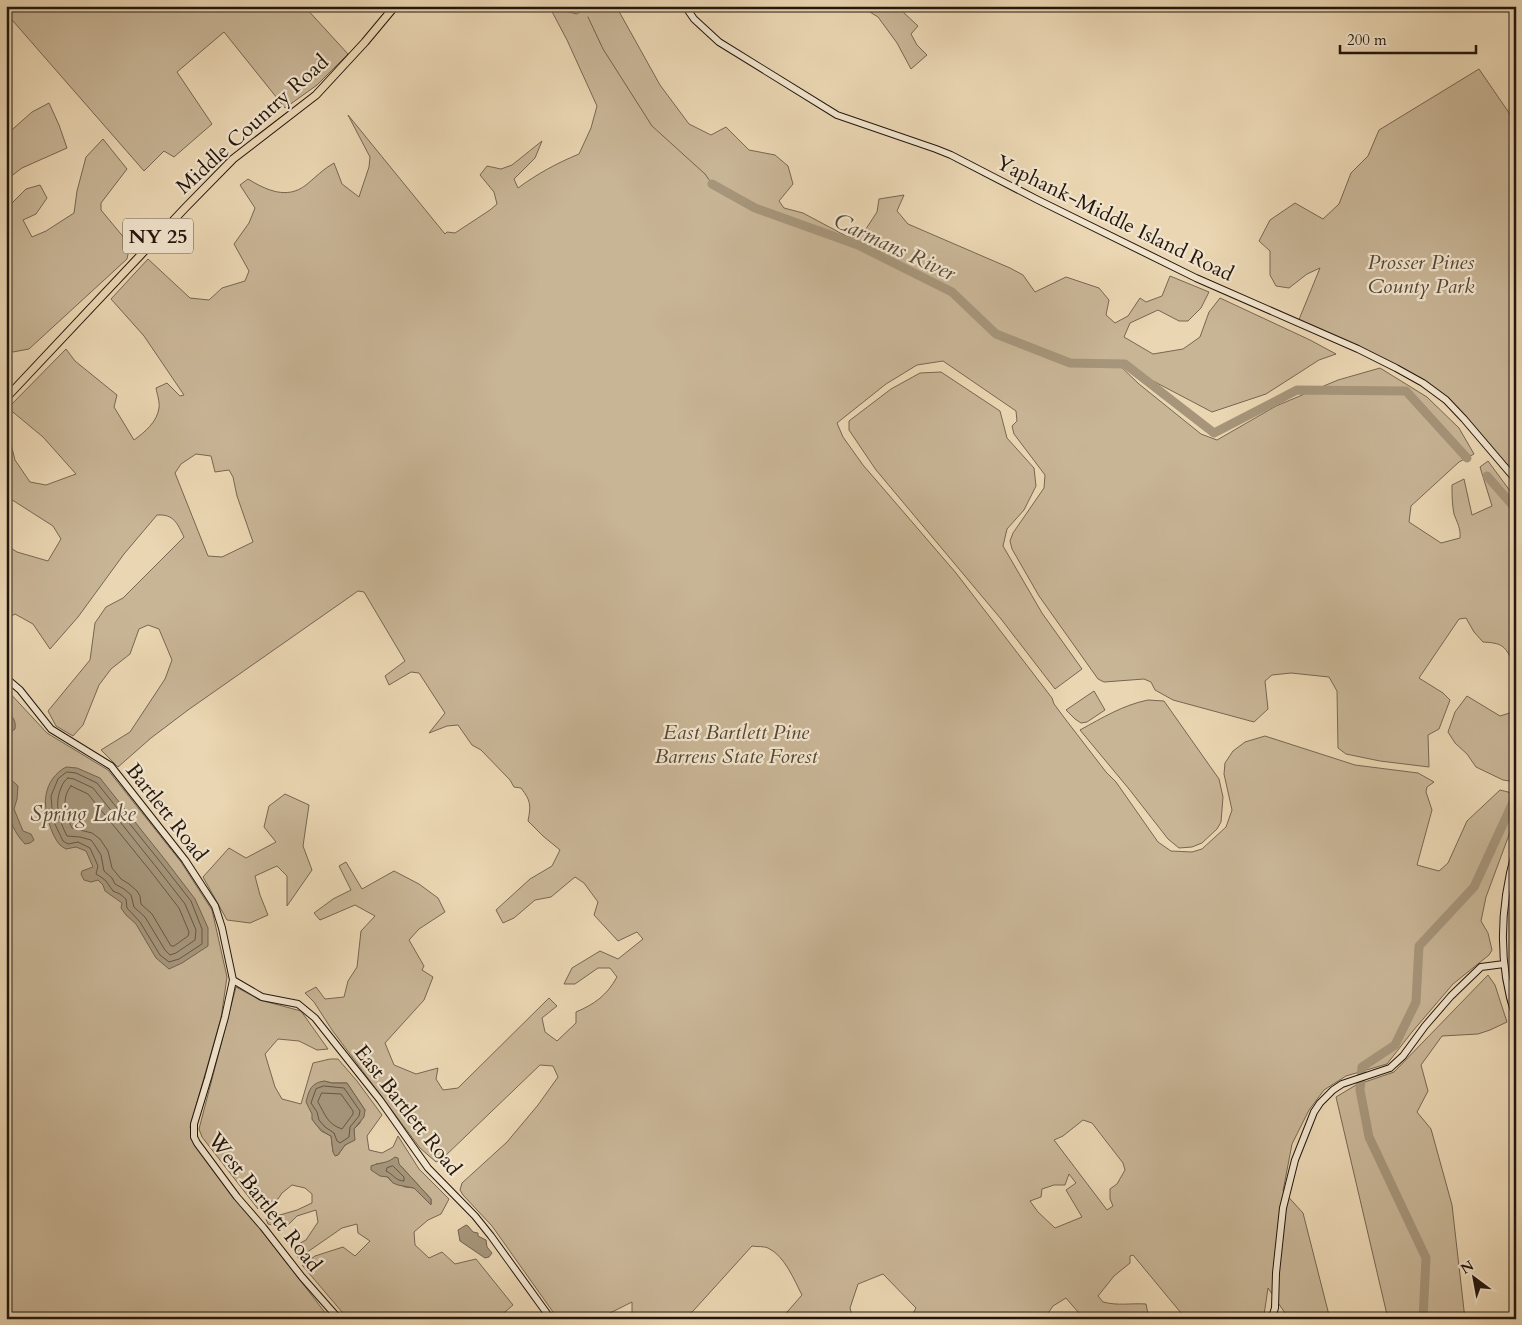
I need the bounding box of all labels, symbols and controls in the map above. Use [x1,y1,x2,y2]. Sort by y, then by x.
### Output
scale bar [1340,22,1476,54]
text: 200 m [1347,30,1387,50]
street label: Middle Country Road [170,48,335,201]
street label: Yaphank-Middle Island Road [991,148,1238,289]
water label: Carmans River [829,206,961,289]
road number: NY 25 [123,218,193,254]
park label: Prosser Pines County Park [1368,248,1475,301]
park label: East Bartlett Pine Barrens State Forest [655,718,819,771]
street label: Bartlett Road [119,757,214,868]
water label: Spring Lake [30,799,136,829]
street label: East Bartlett Road [347,1039,468,1182]
street label: West Bartlett Road [200,1126,328,1278]
north arrow [1450,1252,1500,1302]
text: N [1457,1256,1478,1279]

